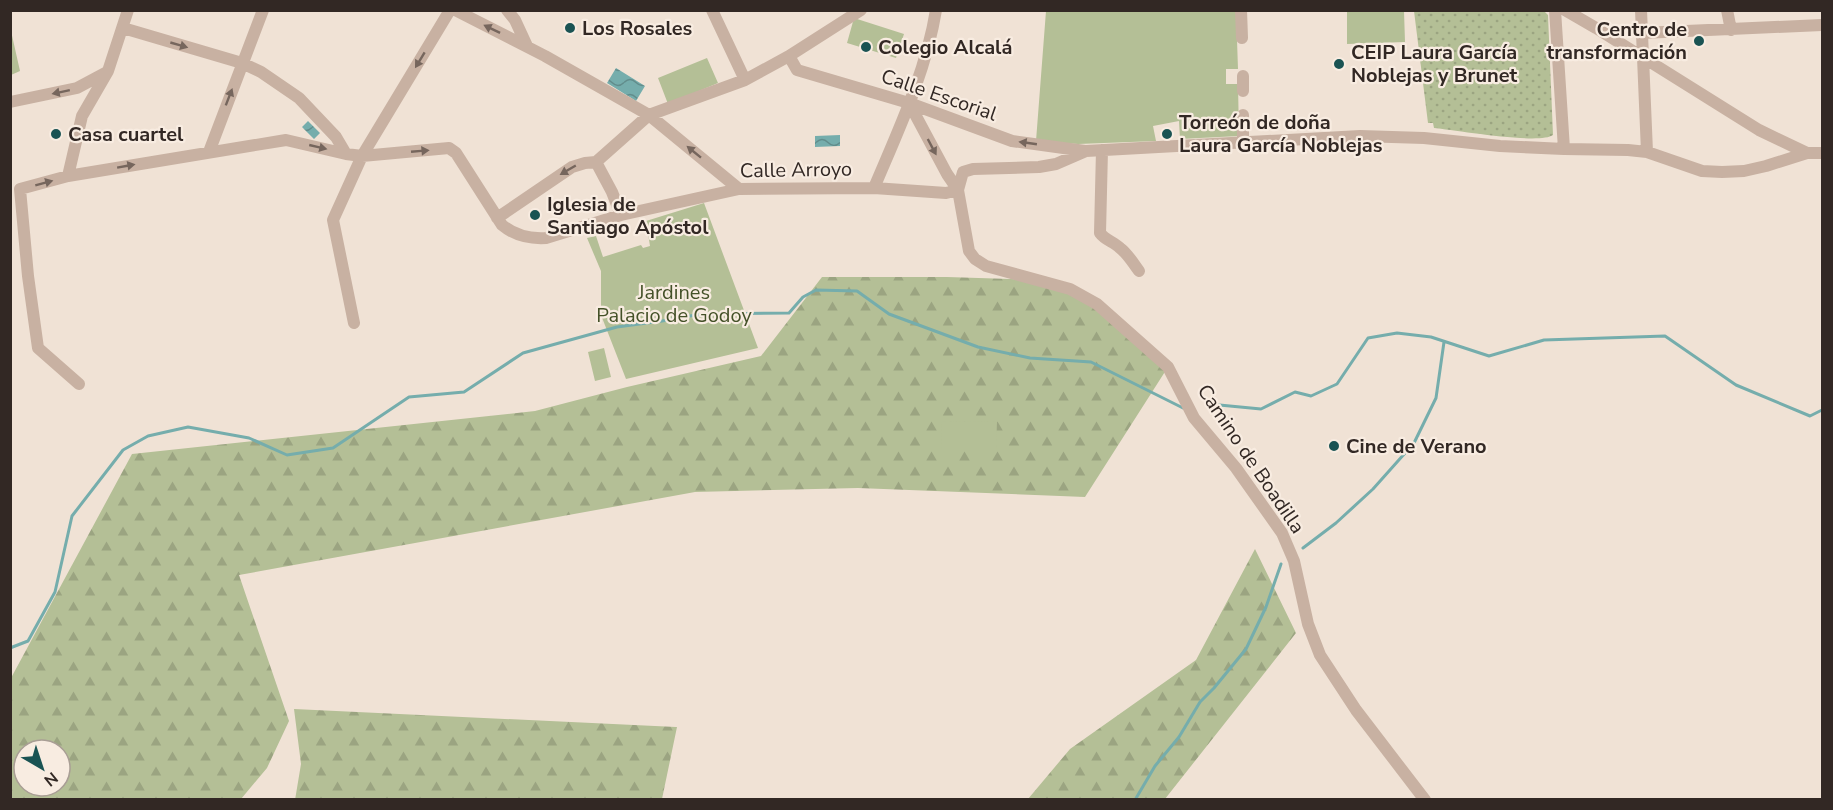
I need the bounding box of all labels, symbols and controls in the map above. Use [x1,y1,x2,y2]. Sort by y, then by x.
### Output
place label: Los Rosales [582,15,693,42]
place label: Centro de transformación [1547,16,1687,66]
marker: Los Rosales [563,21,577,35]
one-way arrow [484,24,501,34]
place label: Colegio Alcalá [878,34,1012,61]
marker: Centro de transformación [1692,34,1706,48]
place label: CEIP Laura García Noblejas y Brunet [1351,39,1517,89]
marker: Colegio Alcalá [859,40,873,54]
one-way arrow [170,41,188,50]
one-way arrow [414,52,425,69]
marker: CEIP Laura García Noblejas y Brunet [1332,57,1346,71]
street label: Calle Escorial [877,63,1001,127]
one-way arrow [52,87,70,97]
one-way arrow [225,88,234,106]
place label: Torreón de doña Laura García Noblejas [1179,109,1383,159]
place label: Casa cuartel [68,121,184,148]
marker: Casa cuartel [49,127,63,141]
marker: Torreón de doña Laura García Noblejas [1160,127,1174,141]
one-way arrow [927,139,937,156]
one-way arrow [1019,139,1038,148]
one-way arrow [308,143,327,153]
one-way arrow [411,146,430,156]
one-way arrow [687,146,702,159]
street label: Calle Arroyo [740,156,852,184]
one-way arrow [116,161,135,170]
one-way arrow [560,165,576,176]
one-way arrow [35,178,53,187]
place label: Iglesia de Santiago Apóstol [547,191,709,241]
marker: Iglesia de Santiago Apóstol [528,208,542,222]
park label: Jardines Palacio de Godoy [596,279,752,329]
street label: Camino de Boadilla [1191,379,1311,539]
place label: Cine de Verano [1346,433,1487,460]
marker: Cine de Verano [1327,439,1341,453]
north arrow [12,738,72,798]
text: N [39,767,62,791]

